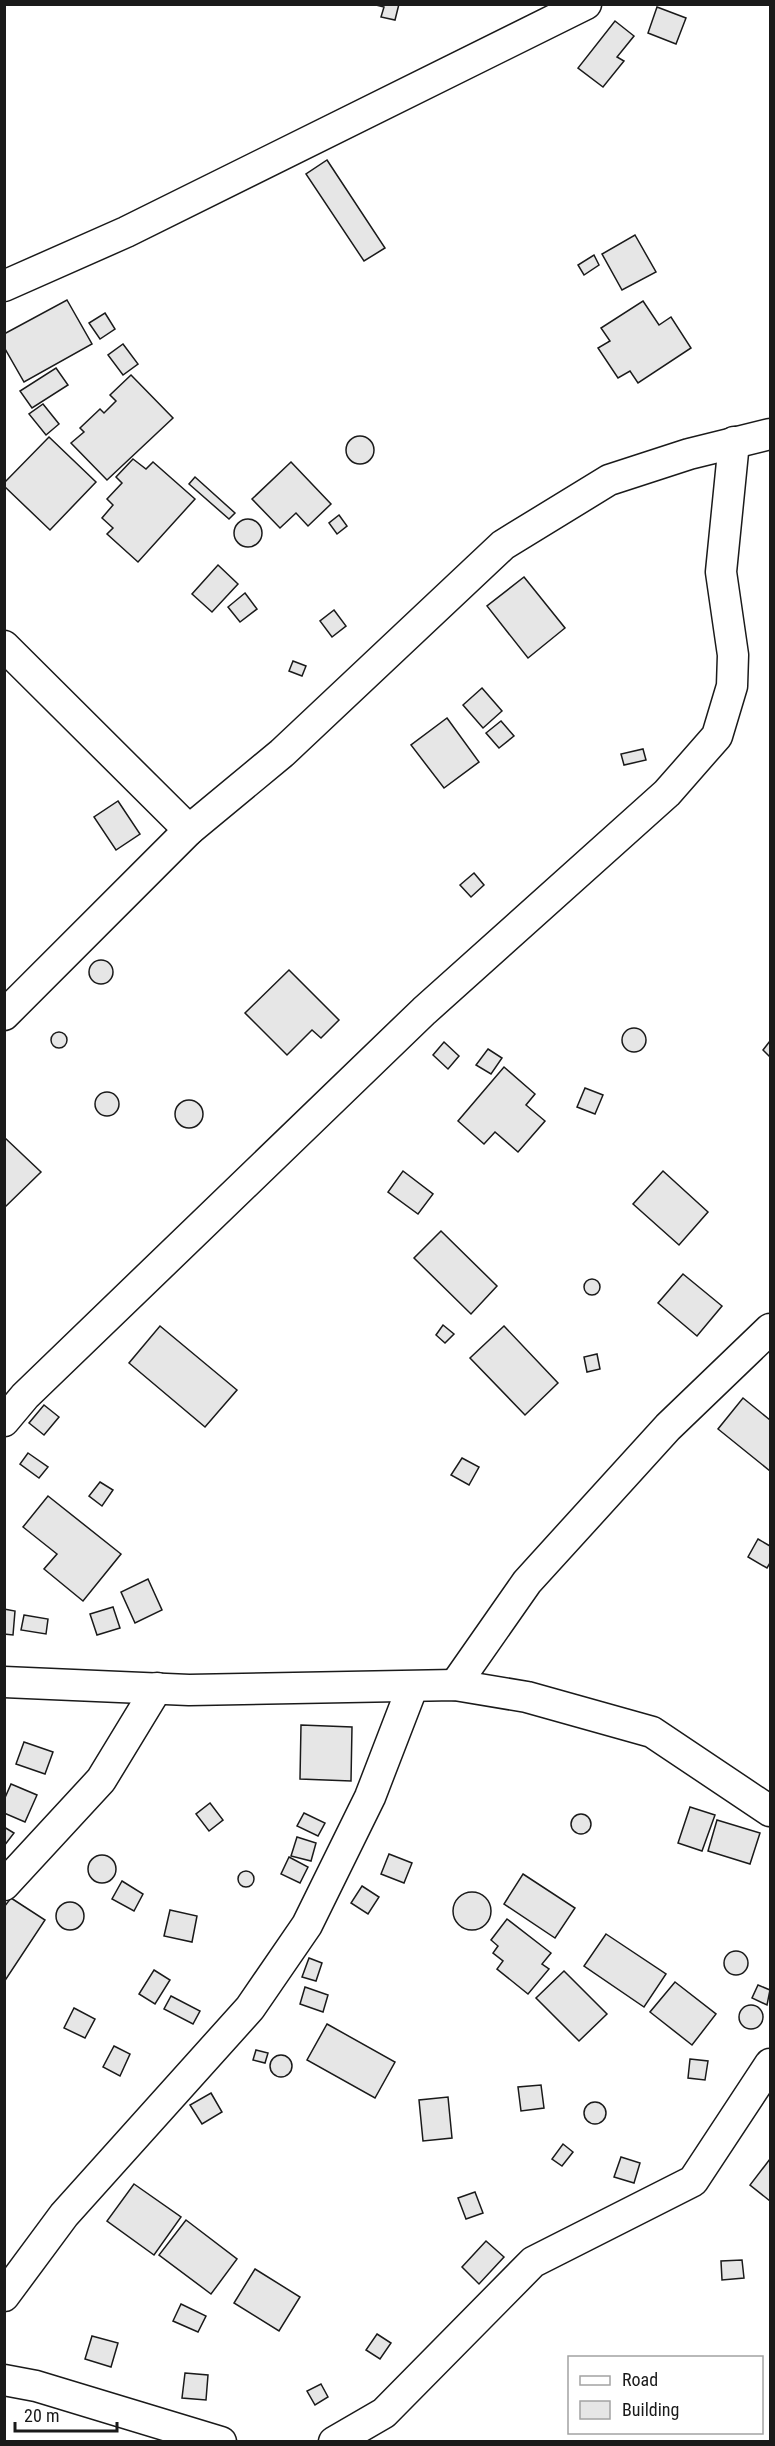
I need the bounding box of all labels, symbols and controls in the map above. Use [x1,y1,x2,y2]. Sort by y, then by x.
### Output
legend [568,2356,763,2434]
text: Road [622,2369,658,2390]
scale bar [15,2395,117,2433]
text: Building [622,2399,679,2420]
text: 20 m [24,2405,59,2426]

